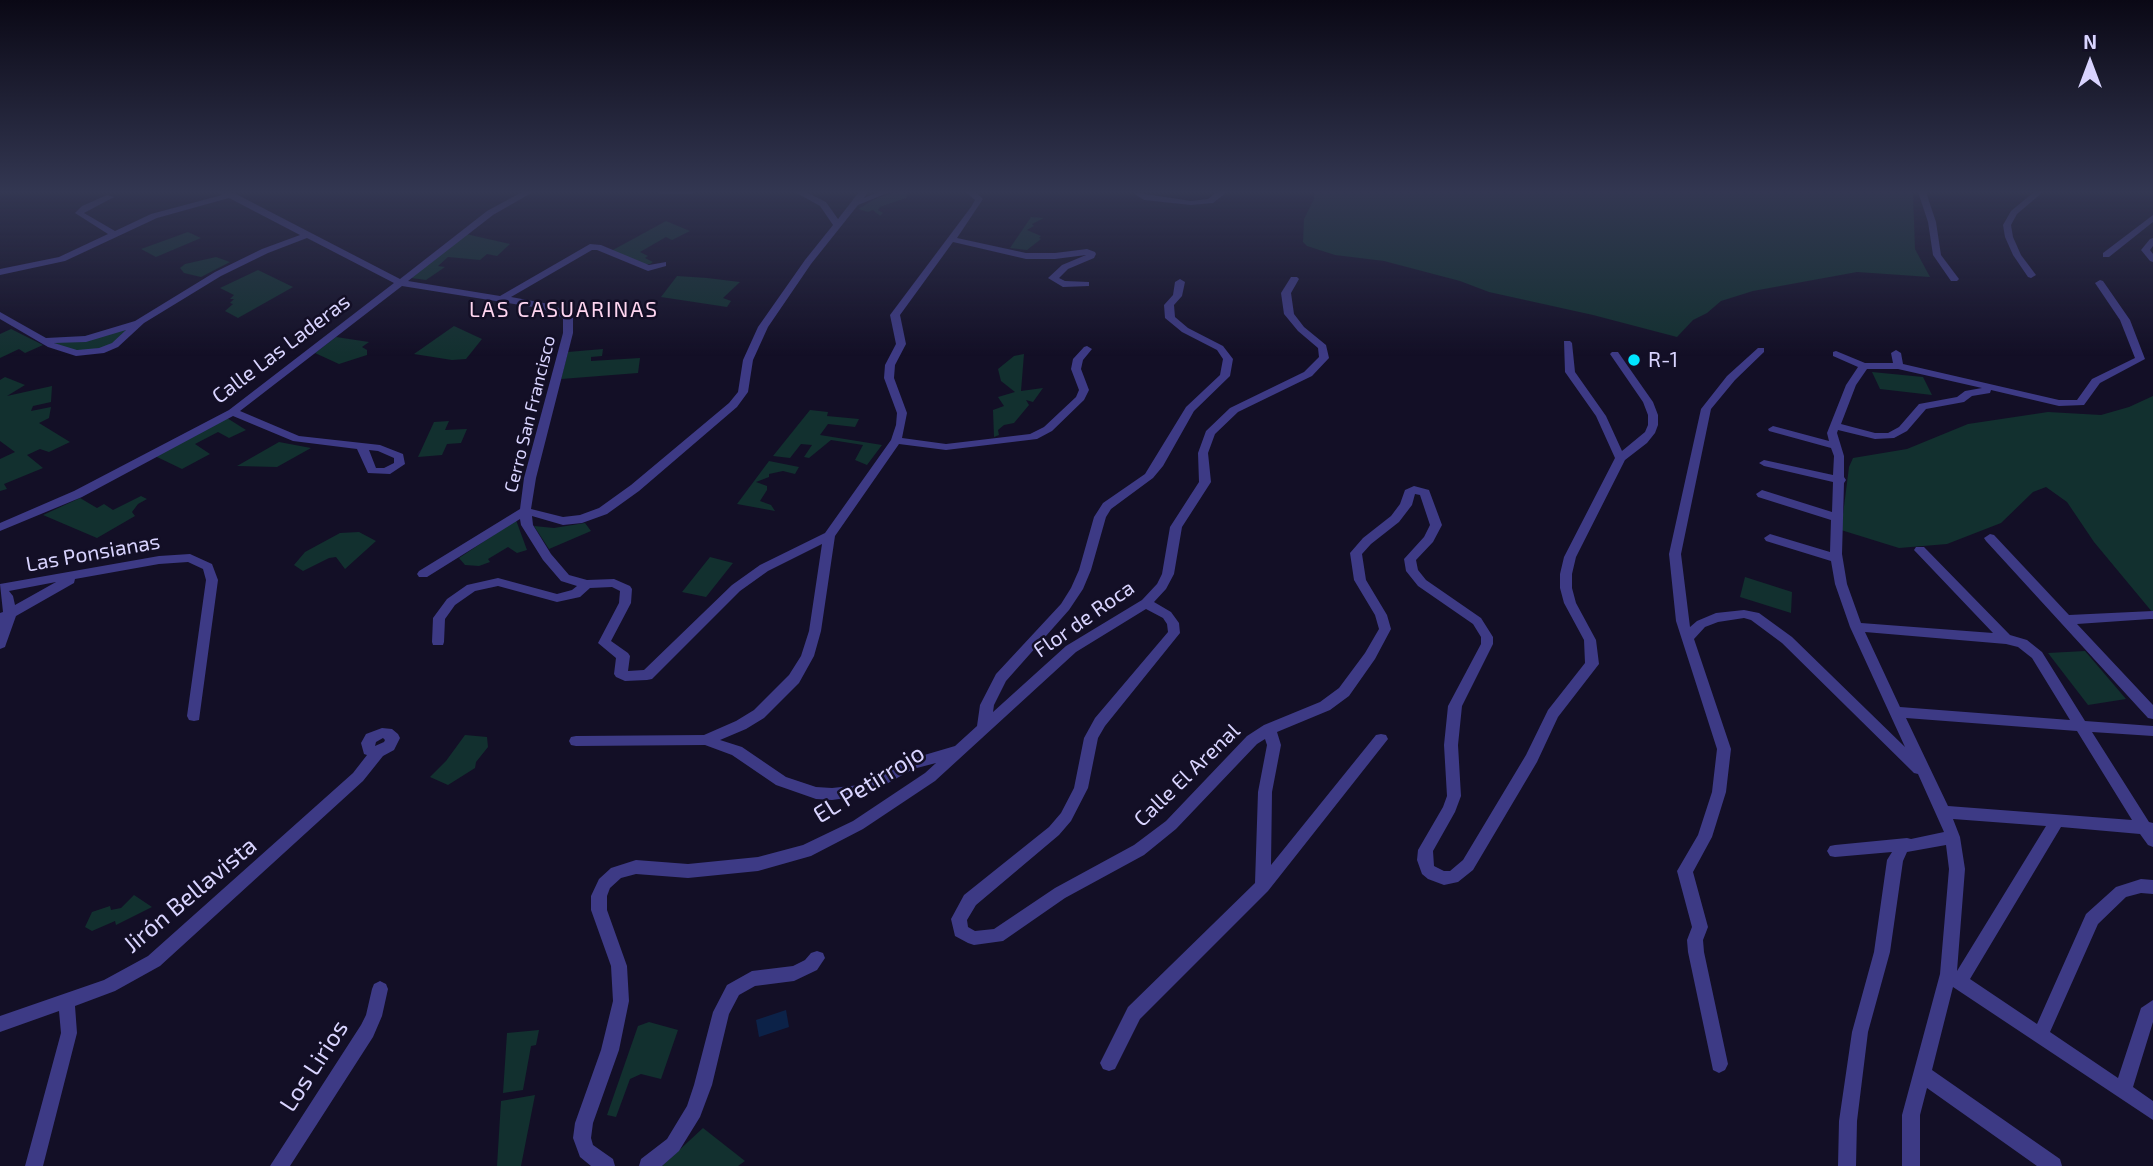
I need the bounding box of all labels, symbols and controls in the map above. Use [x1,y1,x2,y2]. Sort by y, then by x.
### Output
north arrow [2055,28,2125,98]
text: N [2083,30,2097,53]
street label: Calle Las Laderas [207,289,355,409]
district label: LAS CASUARINAS [471,297,657,323]
street label: Cerro San Francisco [500,333,560,495]
place label: R-1 [1648,347,1678,373]
marker: R-1 [1626,352,1642,368]
street label: Las Ponsianas [24,529,162,577]
street label: Flor de Roca [1029,575,1139,663]
street label: Calle El Arenal [1129,718,1245,832]
street label: EL Petirrojo [808,739,930,829]
street label: Jirón Bellavista [118,831,262,959]
street label: Los Lirios [274,1015,354,1117]

